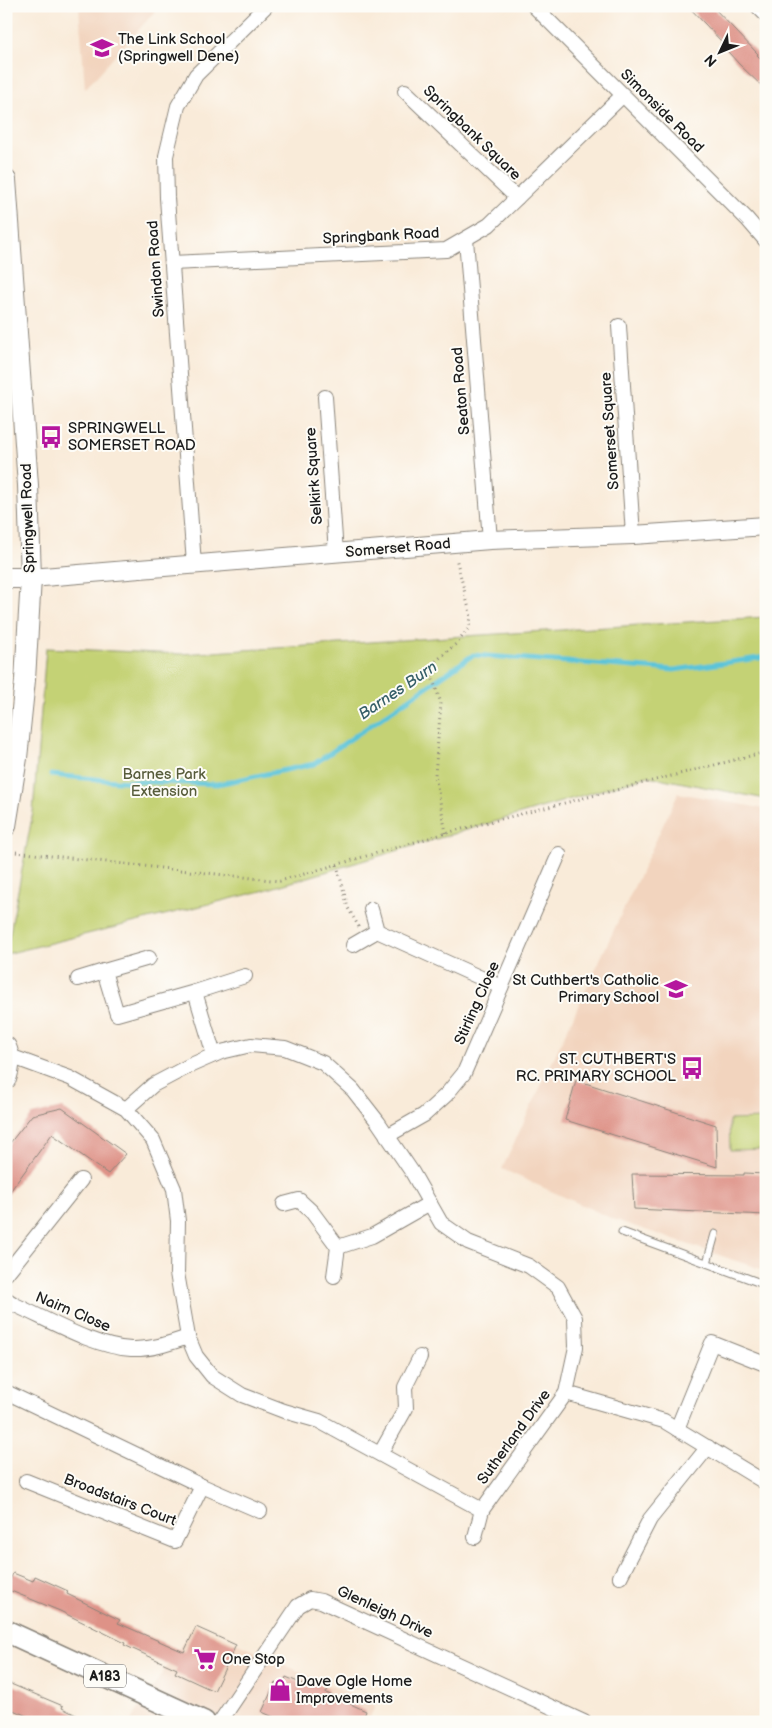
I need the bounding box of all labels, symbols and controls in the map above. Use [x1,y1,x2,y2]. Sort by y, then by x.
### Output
north arrow [694,28,744,78]
place label: The Link School (Springwell Dene) [118,30,239,66]
school or university icon: The Link School (Springwell Dene) [89,35,115,61]
text: N [701,51,721,70]
street label: Simonside Road [616,65,708,157]
street label: Springbank Square [419,81,525,185]
street label: Swindon Road [143,220,169,318]
street label: Springbank Road [322,223,440,249]
street label: Seaton Road [448,346,474,436]
street label: Somerset Square [596,372,624,490]
place label: SPRINGWELL SOMERSET ROAD [68,419,196,455]
bus stop icon: SPRINGWELL SOMERSET ROAD [38,424,64,450]
street label: Selkirk Square [301,427,327,525]
street label: Springwell Road [17,463,39,573]
street label: Somerset Road [345,534,451,562]
water label: Barnes Burn [355,658,441,724]
park label: Barnes Park Extension [122,765,206,801]
street label: Stirling Close [450,958,504,1048]
place label: St Cuthbert's Catholic Primary School [512,971,659,1007]
school or university icon: St Cuthbert's Catholic Primary School [663,976,689,1002]
place label: ST. CUTHBERT'S RC. PRIMARY SCHOOL [516,1050,676,1086]
bus stop icon: ST. CUTHBERT'S RC. PRIMARY SCHOOL [679,1055,705,1081]
street label: Nairn Close [32,1288,114,1336]
street label: Sutherland Drive [473,1386,555,1488]
street label: Broadstairs Court [61,1470,179,1530]
street label: Glenleigh Drive [334,1581,436,1643]
supermarket icon: One Stop [192,1646,218,1672]
place label: One Stop [222,1650,285,1669]
road number: A183 [84,1664,126,1688]
place label: Dave Ogle Home Improvements [296,1672,412,1708]
shop icon: Dave Ogle Home Improvements [267,1677,293,1703]

